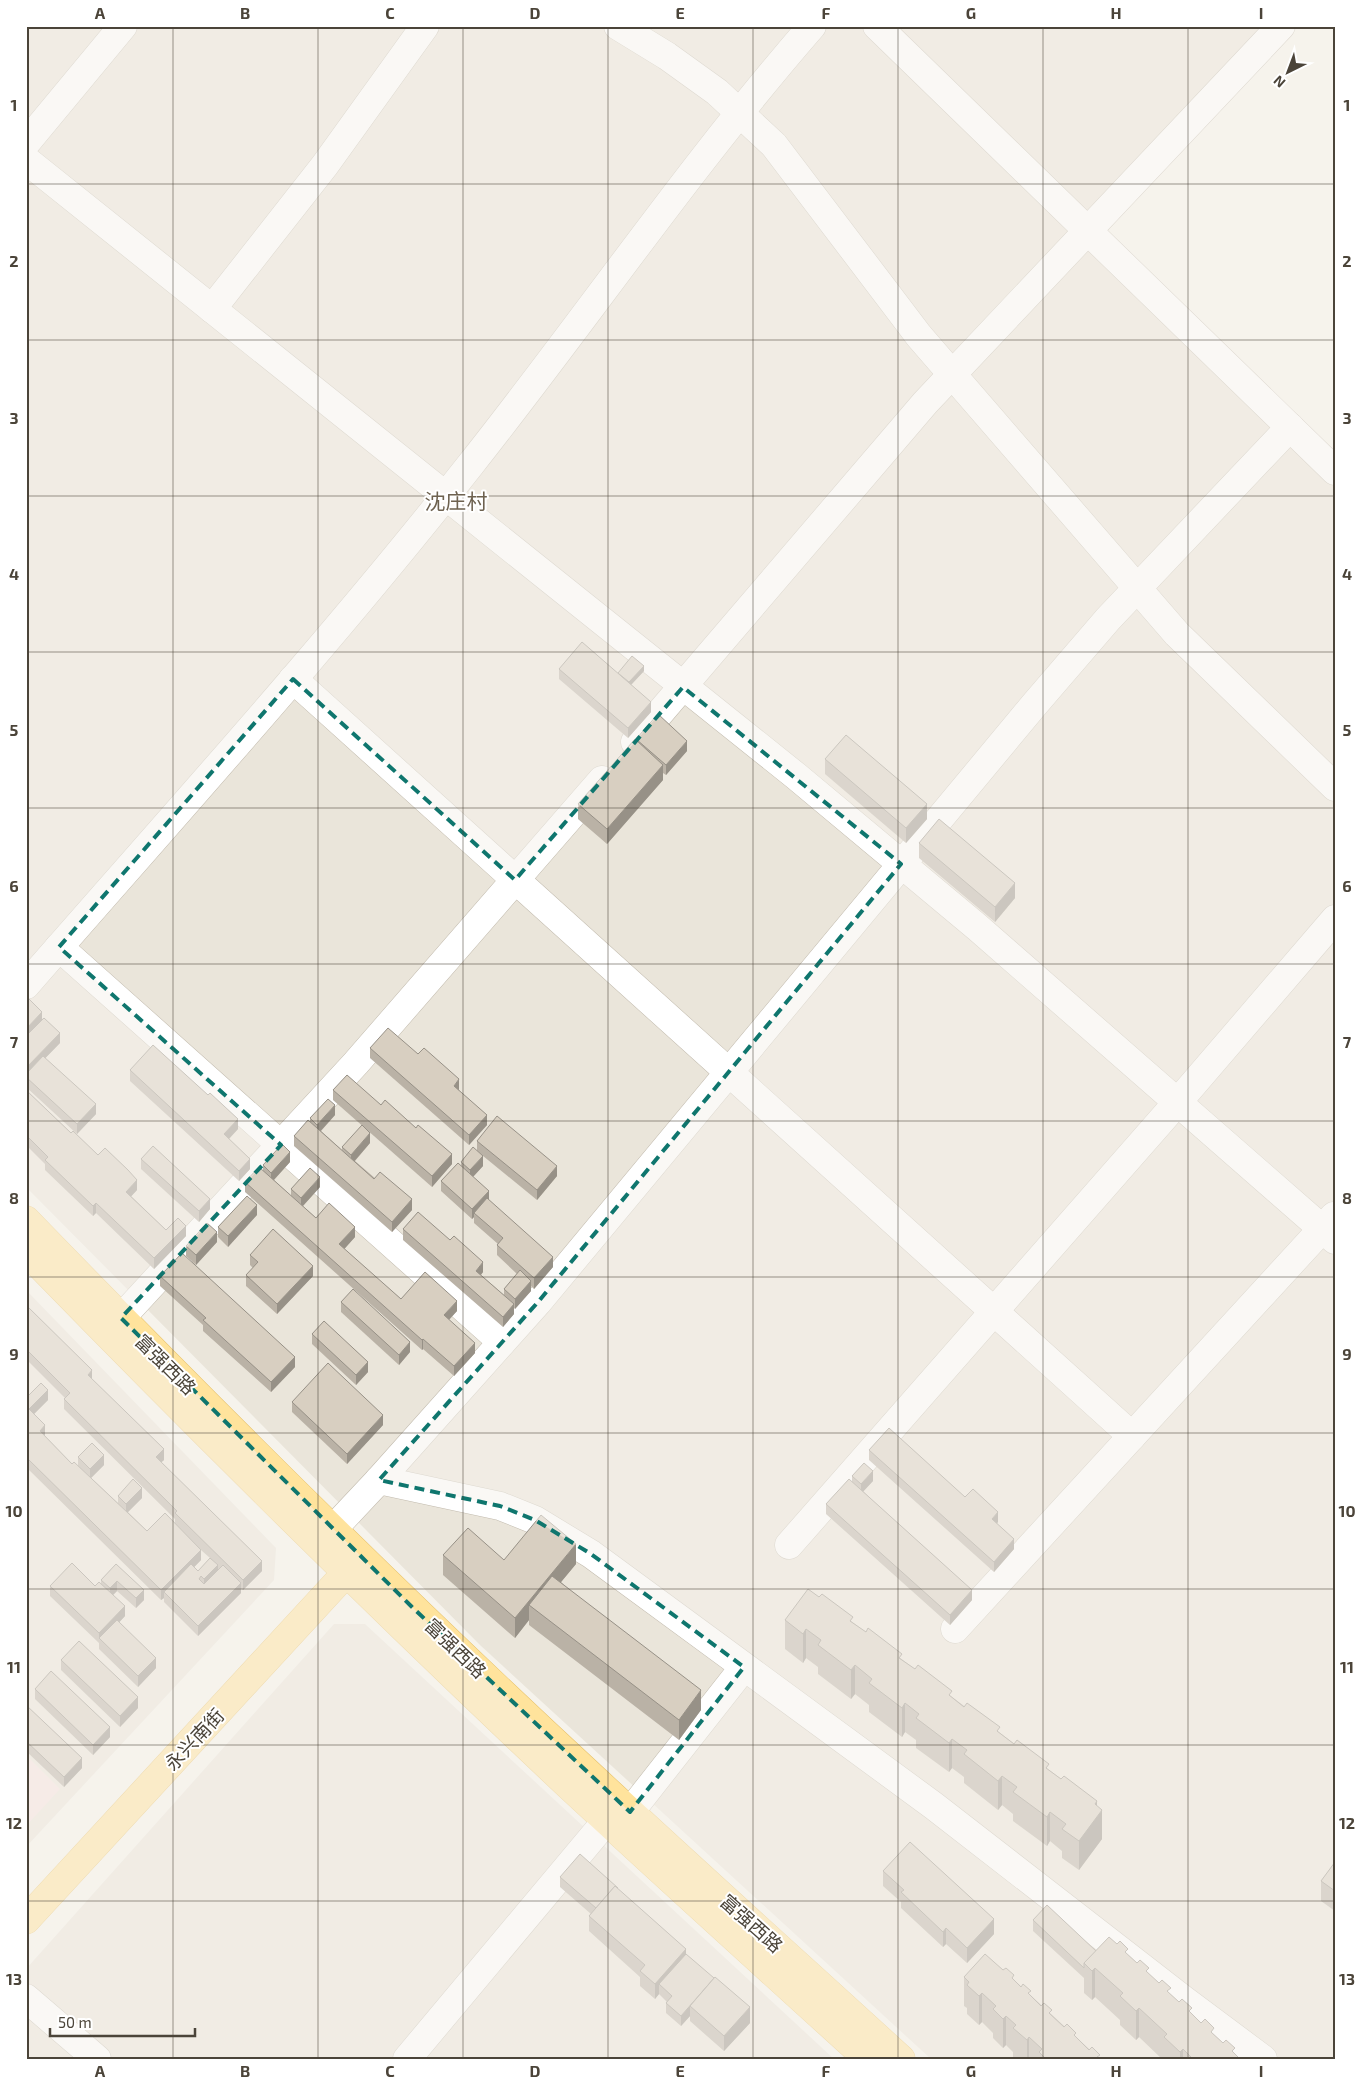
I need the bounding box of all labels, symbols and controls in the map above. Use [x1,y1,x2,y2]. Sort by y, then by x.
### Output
text: A [95,3,106,22]
text: B [240,3,250,22]
text: C [385,3,395,22]
text: D [530,3,541,22]
text: E [675,3,685,22]
text: F [822,3,831,22]
text: G [966,3,976,22]
text: H [1110,3,1122,22]
text: I [1259,3,1263,22]
north arrow [1264,48,1314,98]
text: N [1270,72,1288,92]
text: 1 [11,95,17,114]
text: 1 [1344,95,1350,114]
text: 2 [9,251,19,270]
text: 2 [1342,251,1352,270]
text: 3 [9,408,19,427]
text: 3 [1342,408,1352,427]
district label: 沈庄村 [425,488,488,513]
text: 4 [9,564,19,583]
text: 4 [1342,564,1352,583]
text: 5 [10,720,19,739]
text: 5 [1343,720,1352,739]
text: 6 [9,876,19,895]
text: 6 [1342,876,1352,895]
text: 7 [10,1032,19,1051]
text: 7 [1343,1032,1352,1051]
text: 8 [9,1188,19,1207]
text: 8 [1342,1188,1352,1207]
street label: 富强西路 [131,1329,201,1399]
text: 9 [9,1344,19,1363]
text: 9 [1342,1344,1352,1363]
text: 10 [5,1501,23,1520]
text: 10 [1338,1501,1356,1520]
street label: 富强西路 [421,1613,491,1683]
text: 11 [7,1657,21,1676]
text: 11 [1340,1657,1354,1676]
street label: 永兴南街 [160,1703,228,1775]
text: 12 [6,1813,22,1832]
text: 12 [1339,1813,1355,1832]
street label: 富强西路 [716,1889,788,1957]
text: 13 [6,1969,22,1988]
text: 13 [1339,1969,1355,1988]
scale bar [50,2005,195,2037]
text: 50 m [58,2013,92,2031]
text: A [95,2061,106,2080]
text: B [240,2061,250,2080]
text: C [385,2061,395,2080]
text: D [530,2061,541,2080]
text: E [675,2061,685,2080]
text: F [822,2061,831,2080]
text: G [966,2061,976,2080]
text: H [1110,2061,1122,2080]
text: I [1259,2061,1263,2080]

